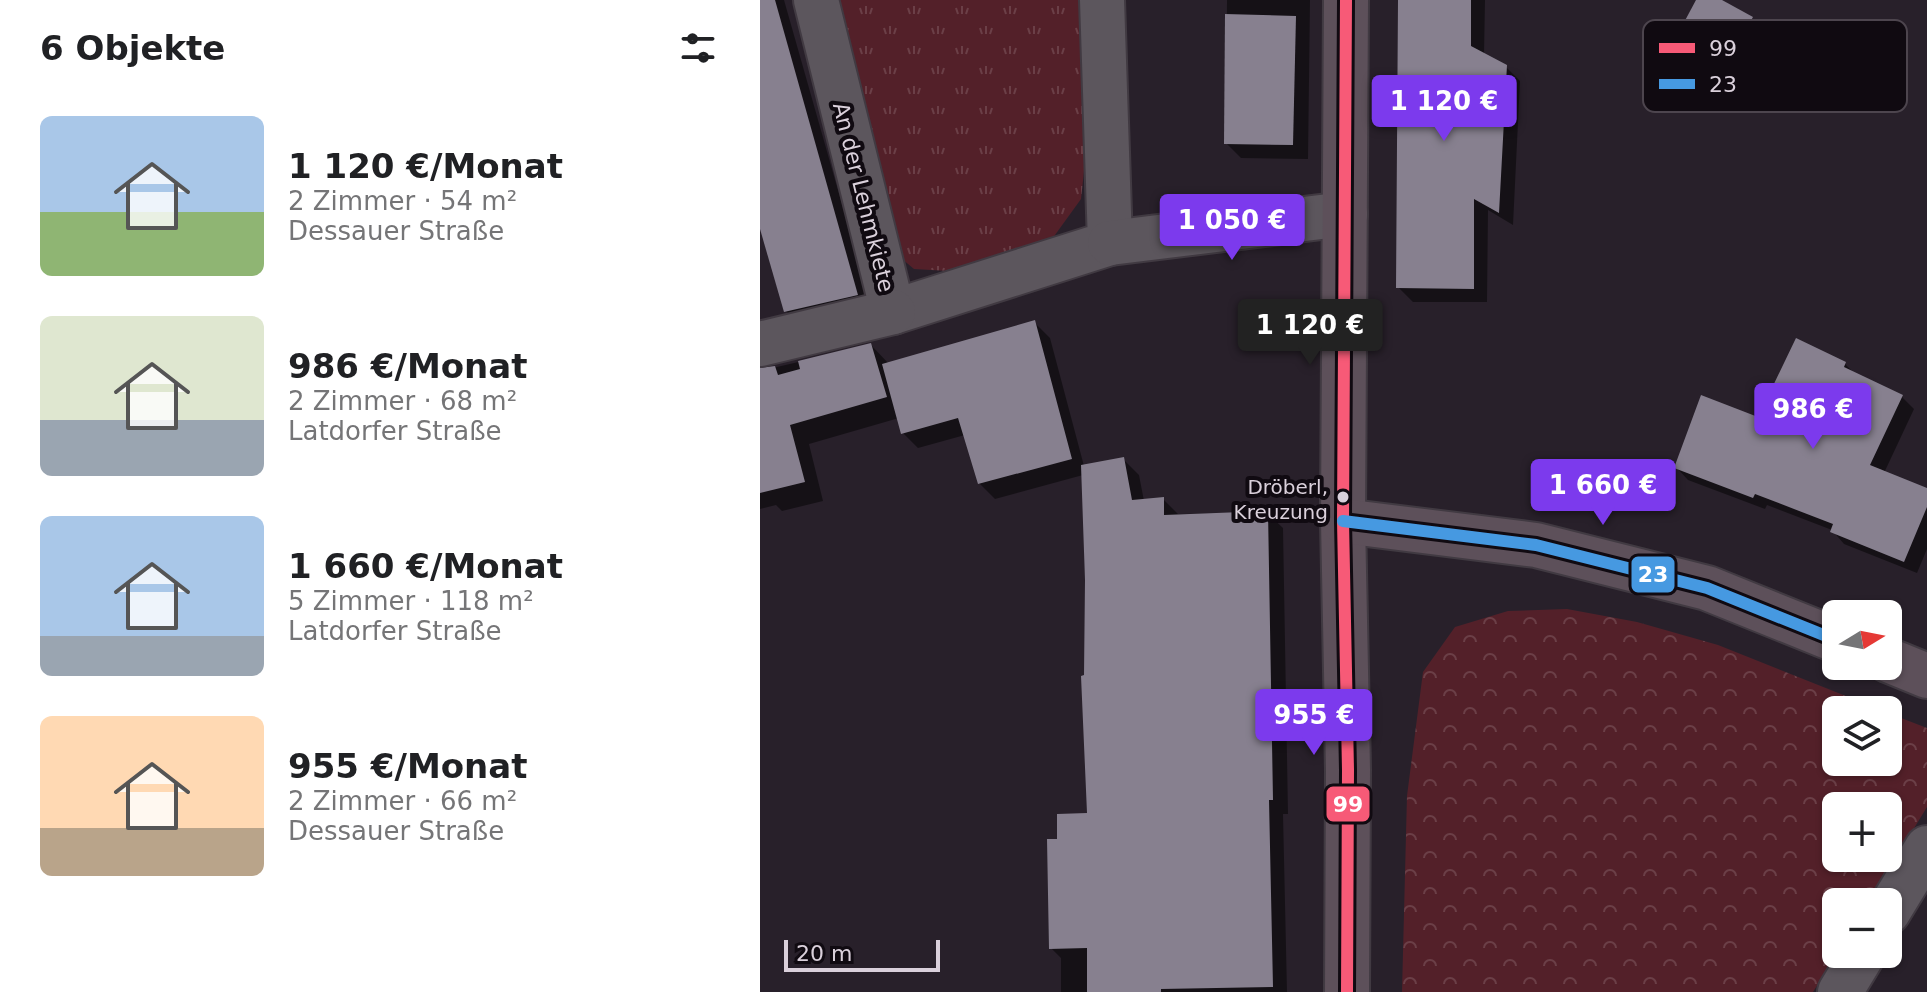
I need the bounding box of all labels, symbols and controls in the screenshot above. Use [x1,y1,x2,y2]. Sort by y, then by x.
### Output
legend [1643,20,1907,112]
icon: filters [676,26,720,70]
text: 6 Objekte [40,28,225,68]
text: 99 [1709,36,1737,61]
text: 23 [1709,72,1737,97]
pin: 1 120 € [1370,75,1518,143]
text: 1 120 € [1390,86,1498,116]
street label: An der Lehmkiete [828,100,899,295]
text: 1 120 €/Monat [288,146,563,186]
icon: home [104,148,200,244]
text: 2 Zimmer · 54 m² [288,186,517,216]
pin: 1 050 € [1158,194,1306,262]
text: 1 050 € [1178,205,1286,235]
text: Dessauer Straße [288,216,504,246]
pin: 1 120 € [1236,299,1384,367]
text: 1 120 € [1256,310,1364,340]
text: 986 €/Monat [288,346,527,386]
icon: home [104,348,200,444]
pin: 986 € [1757,383,1869,451]
text: 2 Zimmer · 68 m² [288,386,517,416]
text: 986 € [1772,394,1854,424]
text: Latdorfer Straße [288,416,502,446]
pin: 1 660 € [1529,459,1677,527]
text: 1 660 € [1549,470,1657,500]
place label: Dröberl, Kreuzung [1234,475,1328,524]
marker: Dröberl, Kreuzung [1335,489,1351,505]
text: 1 660 €/Monat [288,546,563,586]
icon: home [104,548,200,644]
line badge: 23 [1630,555,1676,594]
text: 23 [1638,562,1668,587]
text: 5 Zimmer · 118 m² [288,586,534,616]
north arrow [1822,600,1902,680]
map controls [1822,600,1902,968]
text: Latdorfer Straße [288,616,502,646]
pin: 955 € [1258,689,1370,757]
button: layers [1822,696,1902,776]
text: 955 € [1273,700,1355,730]
text: 955 €/Monat [288,746,527,786]
icon: home [104,748,200,844]
line badge: 99 [1325,785,1371,823]
text: 2 Zimmer · 66 m² [288,786,517,816]
text: 99 [1333,792,1363,817]
button: + [1822,792,1902,872]
text: Dessauer Straße [288,816,504,846]
button: − [1822,888,1902,968]
scale bar [784,936,940,972]
text: 20 m [796,941,852,966]

